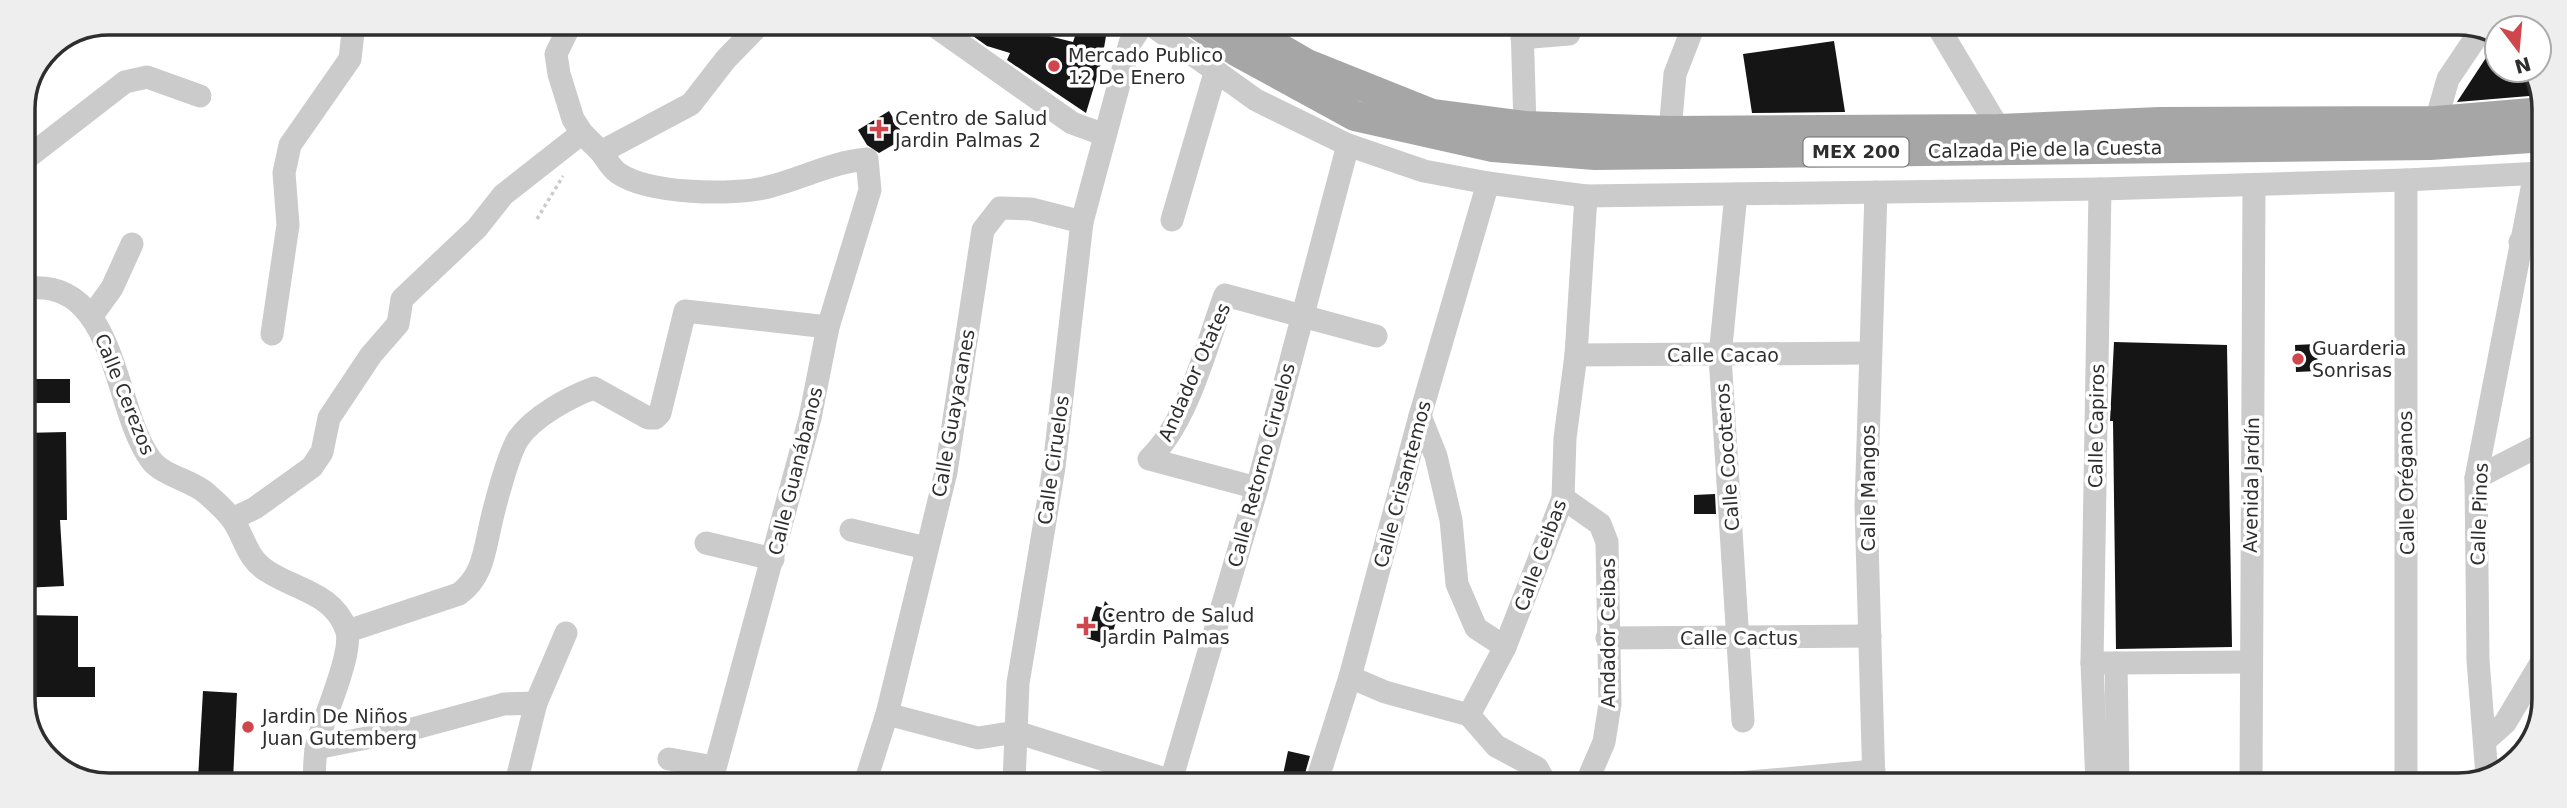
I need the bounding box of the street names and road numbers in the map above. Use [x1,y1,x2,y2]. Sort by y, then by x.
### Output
street label: Calzada Pie de la Cuesta [1928,136,2162,162]
road number: MEX 200 [1804,138,1909,167]
street label: Andador Otates [1154,299,1234,445]
street label: Calle Guayacanes [927,327,979,499]
street label: Calle Cerezos [91,330,159,458]
street label: Calle Cacao [1667,344,1779,366]
street label: Calle Retorno Ciruelos [1223,361,1299,569]
street label: Calle Capiros [2084,364,2108,488]
street label: Calle Cocoteros [1711,382,1743,532]
street label: Calle Guanábanos [763,385,827,557]
street label: Calle Ciruelos [1033,394,1073,526]
street label: Calle Crisantemos [1369,398,1435,570]
street label: Calle Oréganos [2394,411,2418,555]
street label: Avenida Jardín [2239,417,2263,553]
street label: Calle Mangos [1857,425,1879,551]
street label: Calle Pinos [2466,462,2492,566]
street label: Calle Ceibas [1510,496,1570,614]
street label: Andador Ceibas [1597,558,1619,708]
street label: Calle Cactus [1680,627,1798,649]

